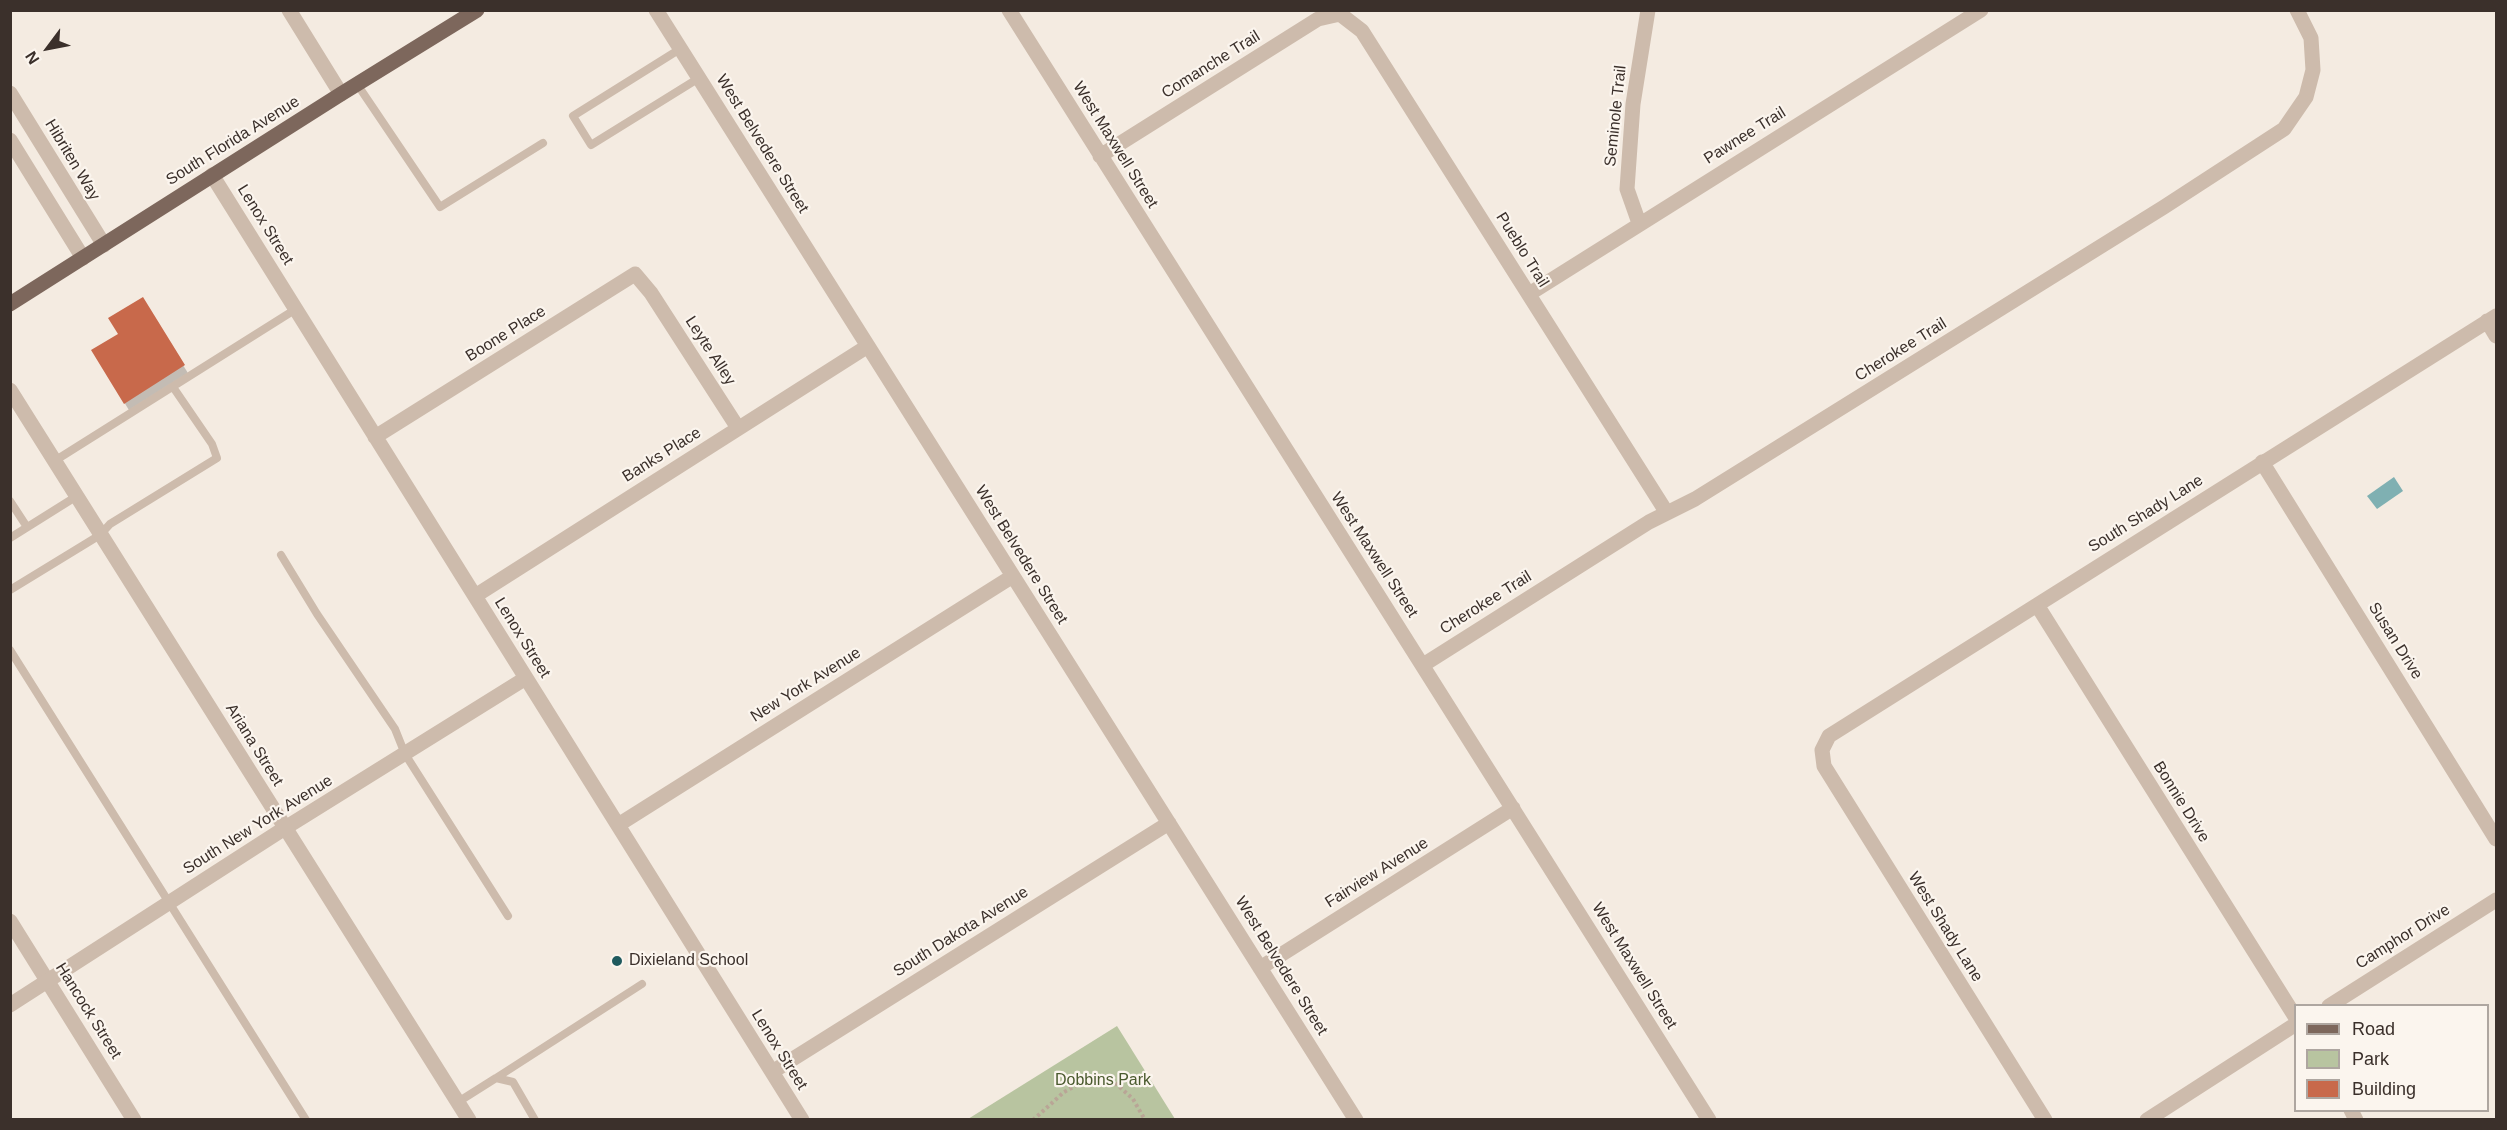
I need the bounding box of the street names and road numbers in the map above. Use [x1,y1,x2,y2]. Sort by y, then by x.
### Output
street label: Comanche Trail [1158,27,1264,103]
street label: Seminole Trail [1601,64,1631,168]
street label: West Belvedere Street [712,71,812,217]
street label: West Maxwell Street [1068,78,1162,212]
street label: South Florida Avenue [163,92,303,190]
street label: Pawnee Trail [1701,103,1789,169]
street label: Hibriten Way [40,116,104,204]
street label: Lenox Street [233,181,297,269]
street label: Pueblo Trail [1491,209,1553,291]
street label: Boone Place [462,302,550,366]
street label: Leyte Alley [681,313,739,389]
street label: Cherokee Trail [1852,314,1950,386]
street label: Banks Place [619,423,705,487]
street label: South Shady Lane [2085,471,2207,557]
street label: West Belvedere Street [971,482,1071,628]
street label: West Maxwell Street [1326,489,1422,621]
street label: Cherokee Trail [1437,567,1535,639]
street label: Lenox Street [490,594,554,682]
street label: Susan Drive [2364,599,2426,683]
street label: New York Avenue [747,643,865,727]
street label: Ariana Street [221,700,287,790]
street label: Bonnie Drive [2149,758,2213,846]
street label: South New York Avenue [180,771,336,879]
street label: Fairview Avenue [1322,834,1432,912]
street label: West Shady Lane [1903,868,1987,986]
street label: South Dakota Avenue [890,883,1032,981]
street label: West Belvedere Street [1231,893,1331,1039]
street label: West Maxwell Street [1587,899,1681,1033]
street label: Camphor Drive [2352,900,2454,974]
street label: Hancock Street [51,960,125,1062]
street label: Lenox Street [747,1006,811,1094]

